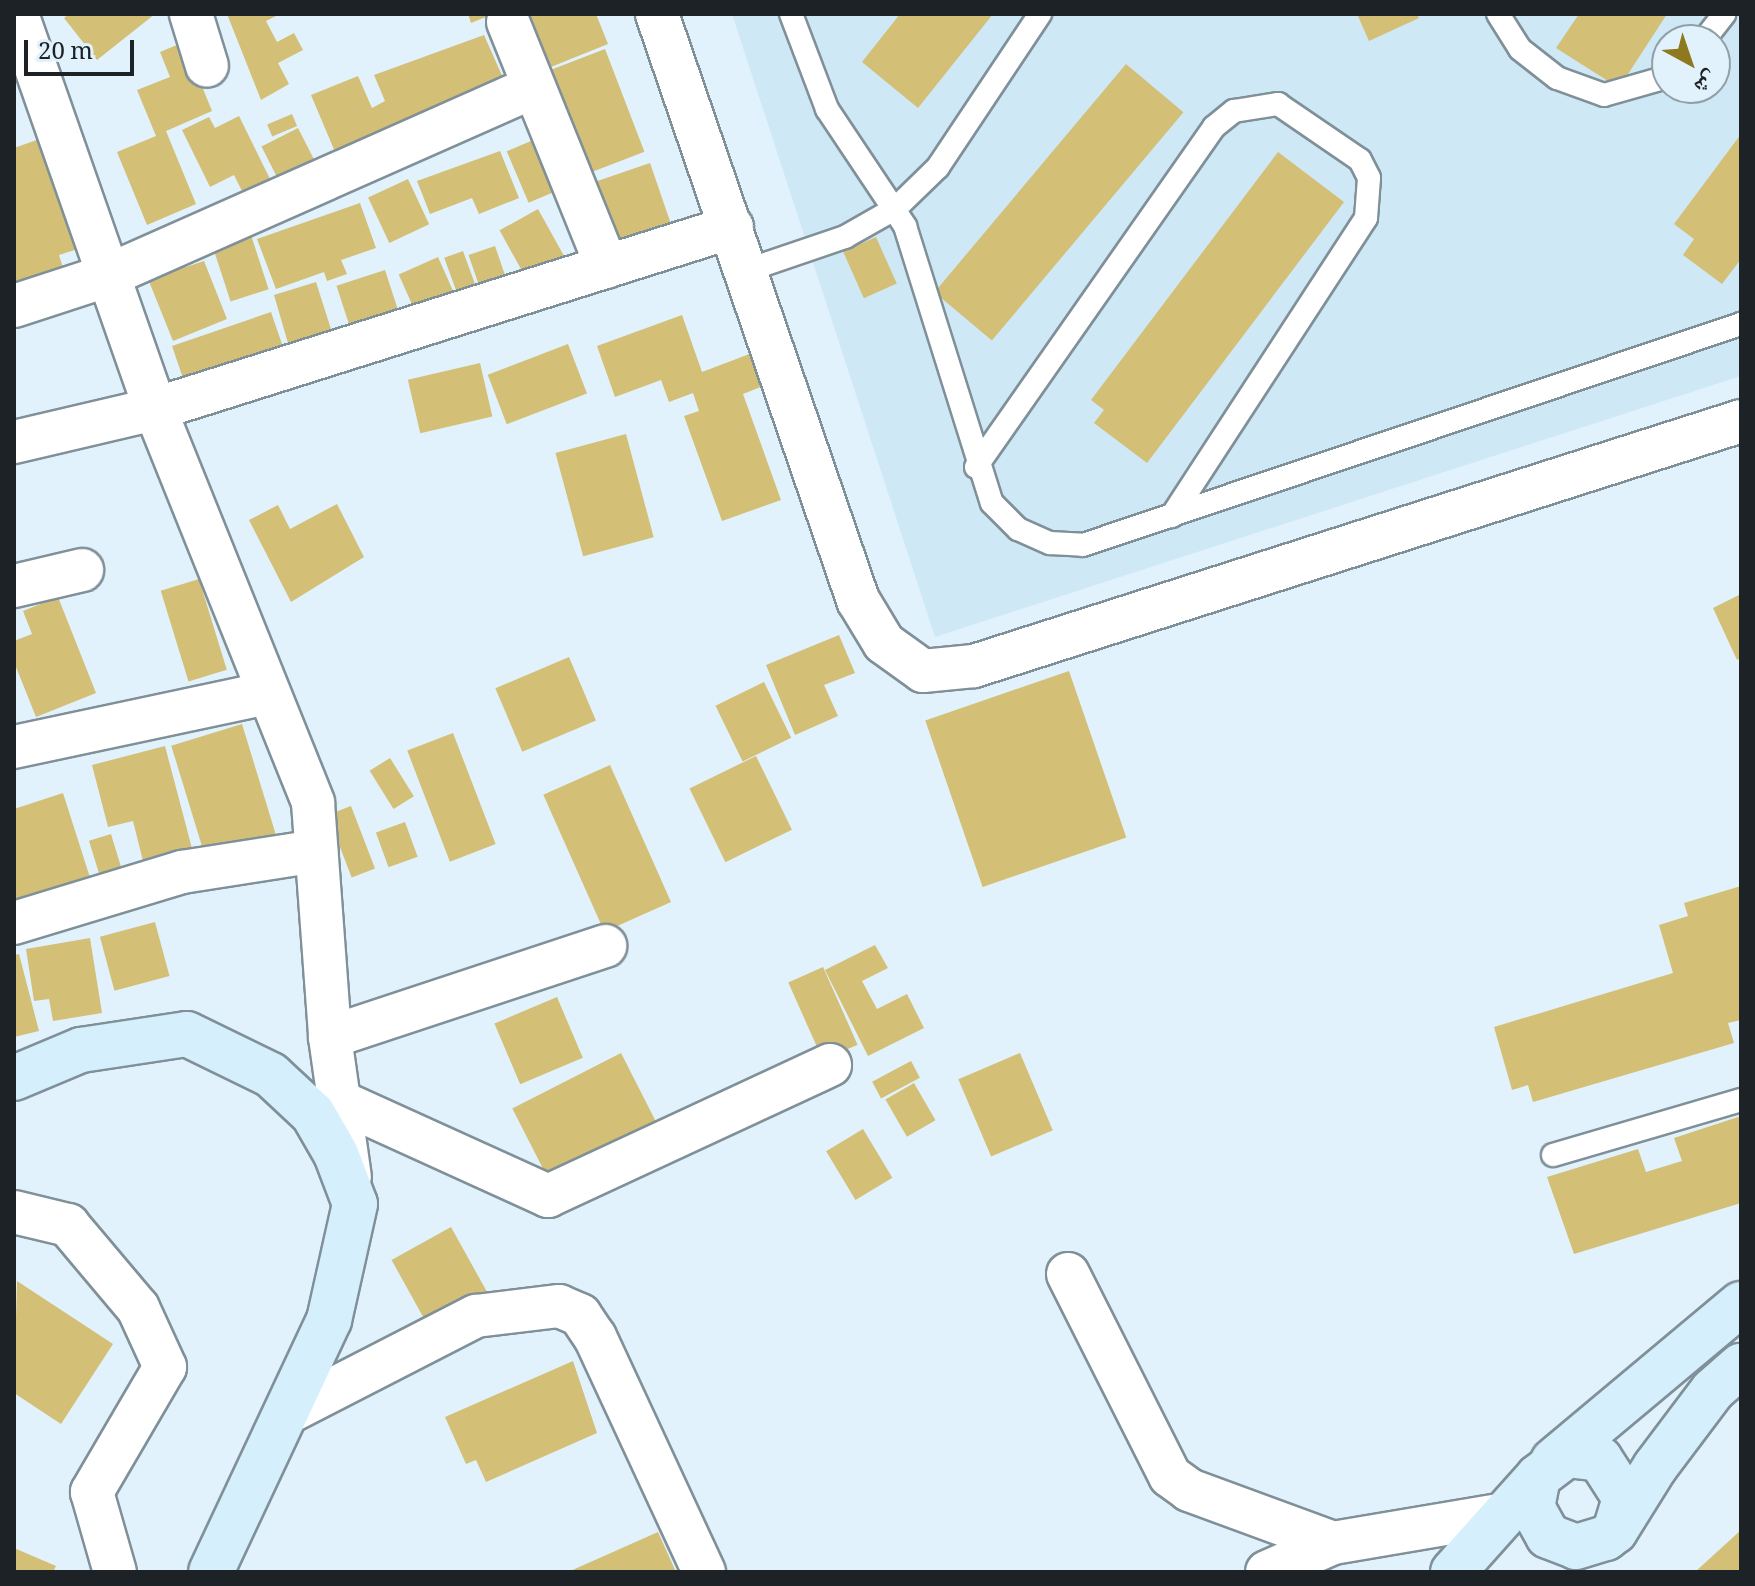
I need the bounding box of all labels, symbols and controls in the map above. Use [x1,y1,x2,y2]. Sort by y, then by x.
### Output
scale bar [28,24,138,74]
north arrow [1651,24,1731,104]
text: 20 m [38,33,93,74]
text: ش [1684,59,1726,103]

